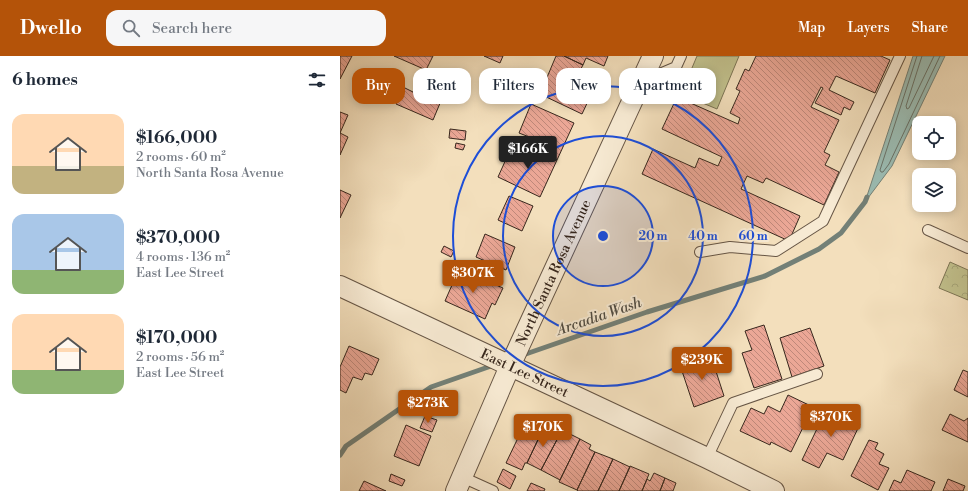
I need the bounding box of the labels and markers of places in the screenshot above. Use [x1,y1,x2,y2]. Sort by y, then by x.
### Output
pin: $166K [500,136,556,170]
centre of rings [596,229,610,243]
pin: $307K [445,260,501,294]
pin: $239K [674,347,730,381]
pin: $273K [400,390,456,424]
pin: $370K [803,404,859,438]
pin: $170K [515,414,571,448]

